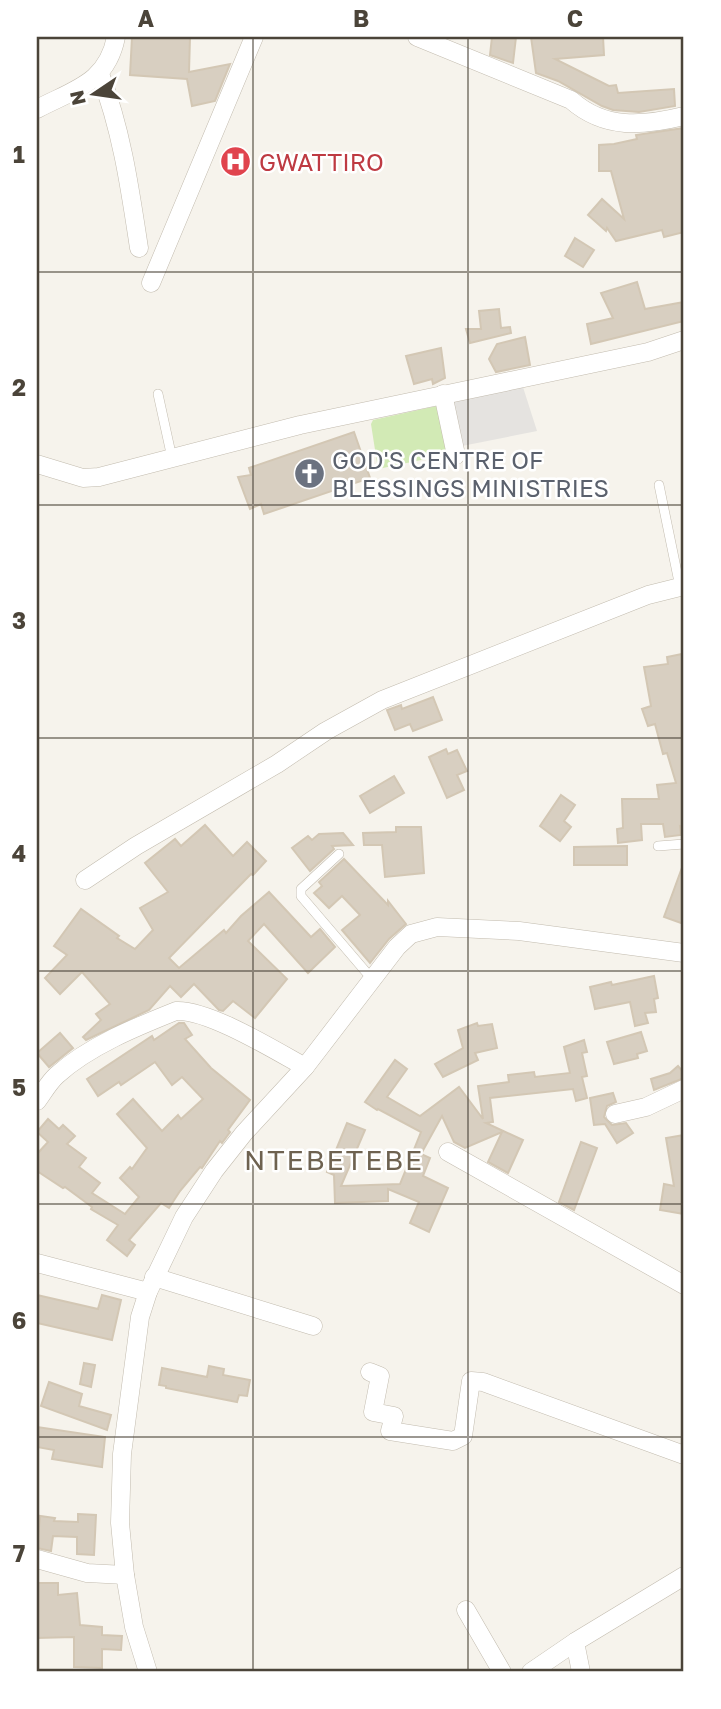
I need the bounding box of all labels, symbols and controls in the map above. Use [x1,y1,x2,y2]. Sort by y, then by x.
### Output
text: A [138,4,155,32]
text: B [353,4,369,32]
text: C [567,4,583,32]
north arrow [60,60,130,130]
text: N [64,88,90,108]
text: 1 [13,140,25,168]
hospital icon: GWATTIRO [219,144,253,178]
place label: GWATTIRO [259,147,384,176]
text: 2 [12,373,26,401]
place label: GOD'S CENTRE OF BLESSINGS MINISTRIES [332,445,609,502]
church icon: GOD'S CENTRE OF BLESSINGS MINISTRIES [292,456,326,490]
text: 3 [12,606,26,634]
text: 4 [12,839,26,867]
text: 5 [12,1073,26,1101]
district label: NTEBETEBE [244,1143,424,1176]
text: 6 [12,1306,26,1334]
text: 7 [13,1539,25,1567]

